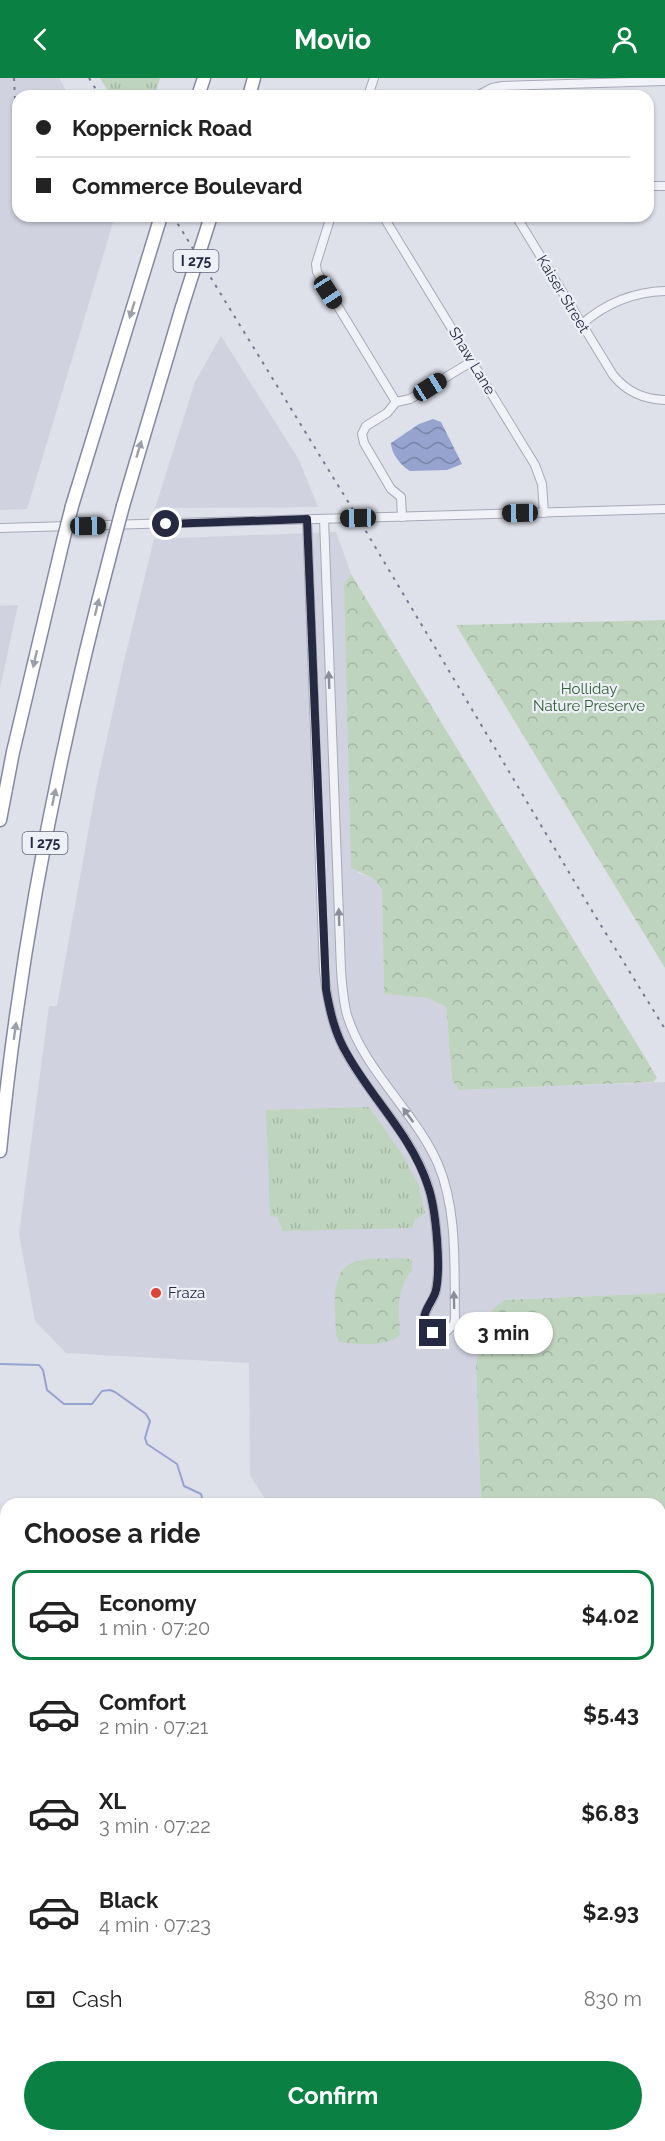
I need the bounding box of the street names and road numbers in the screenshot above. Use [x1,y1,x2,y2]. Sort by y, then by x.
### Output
road number: I 275 [174,250,218,272]
street label: Kaiser Street [533,252,593,336]
street label: Shaw Lane [445,324,499,398]
road number: I 275 [22,832,68,854]

